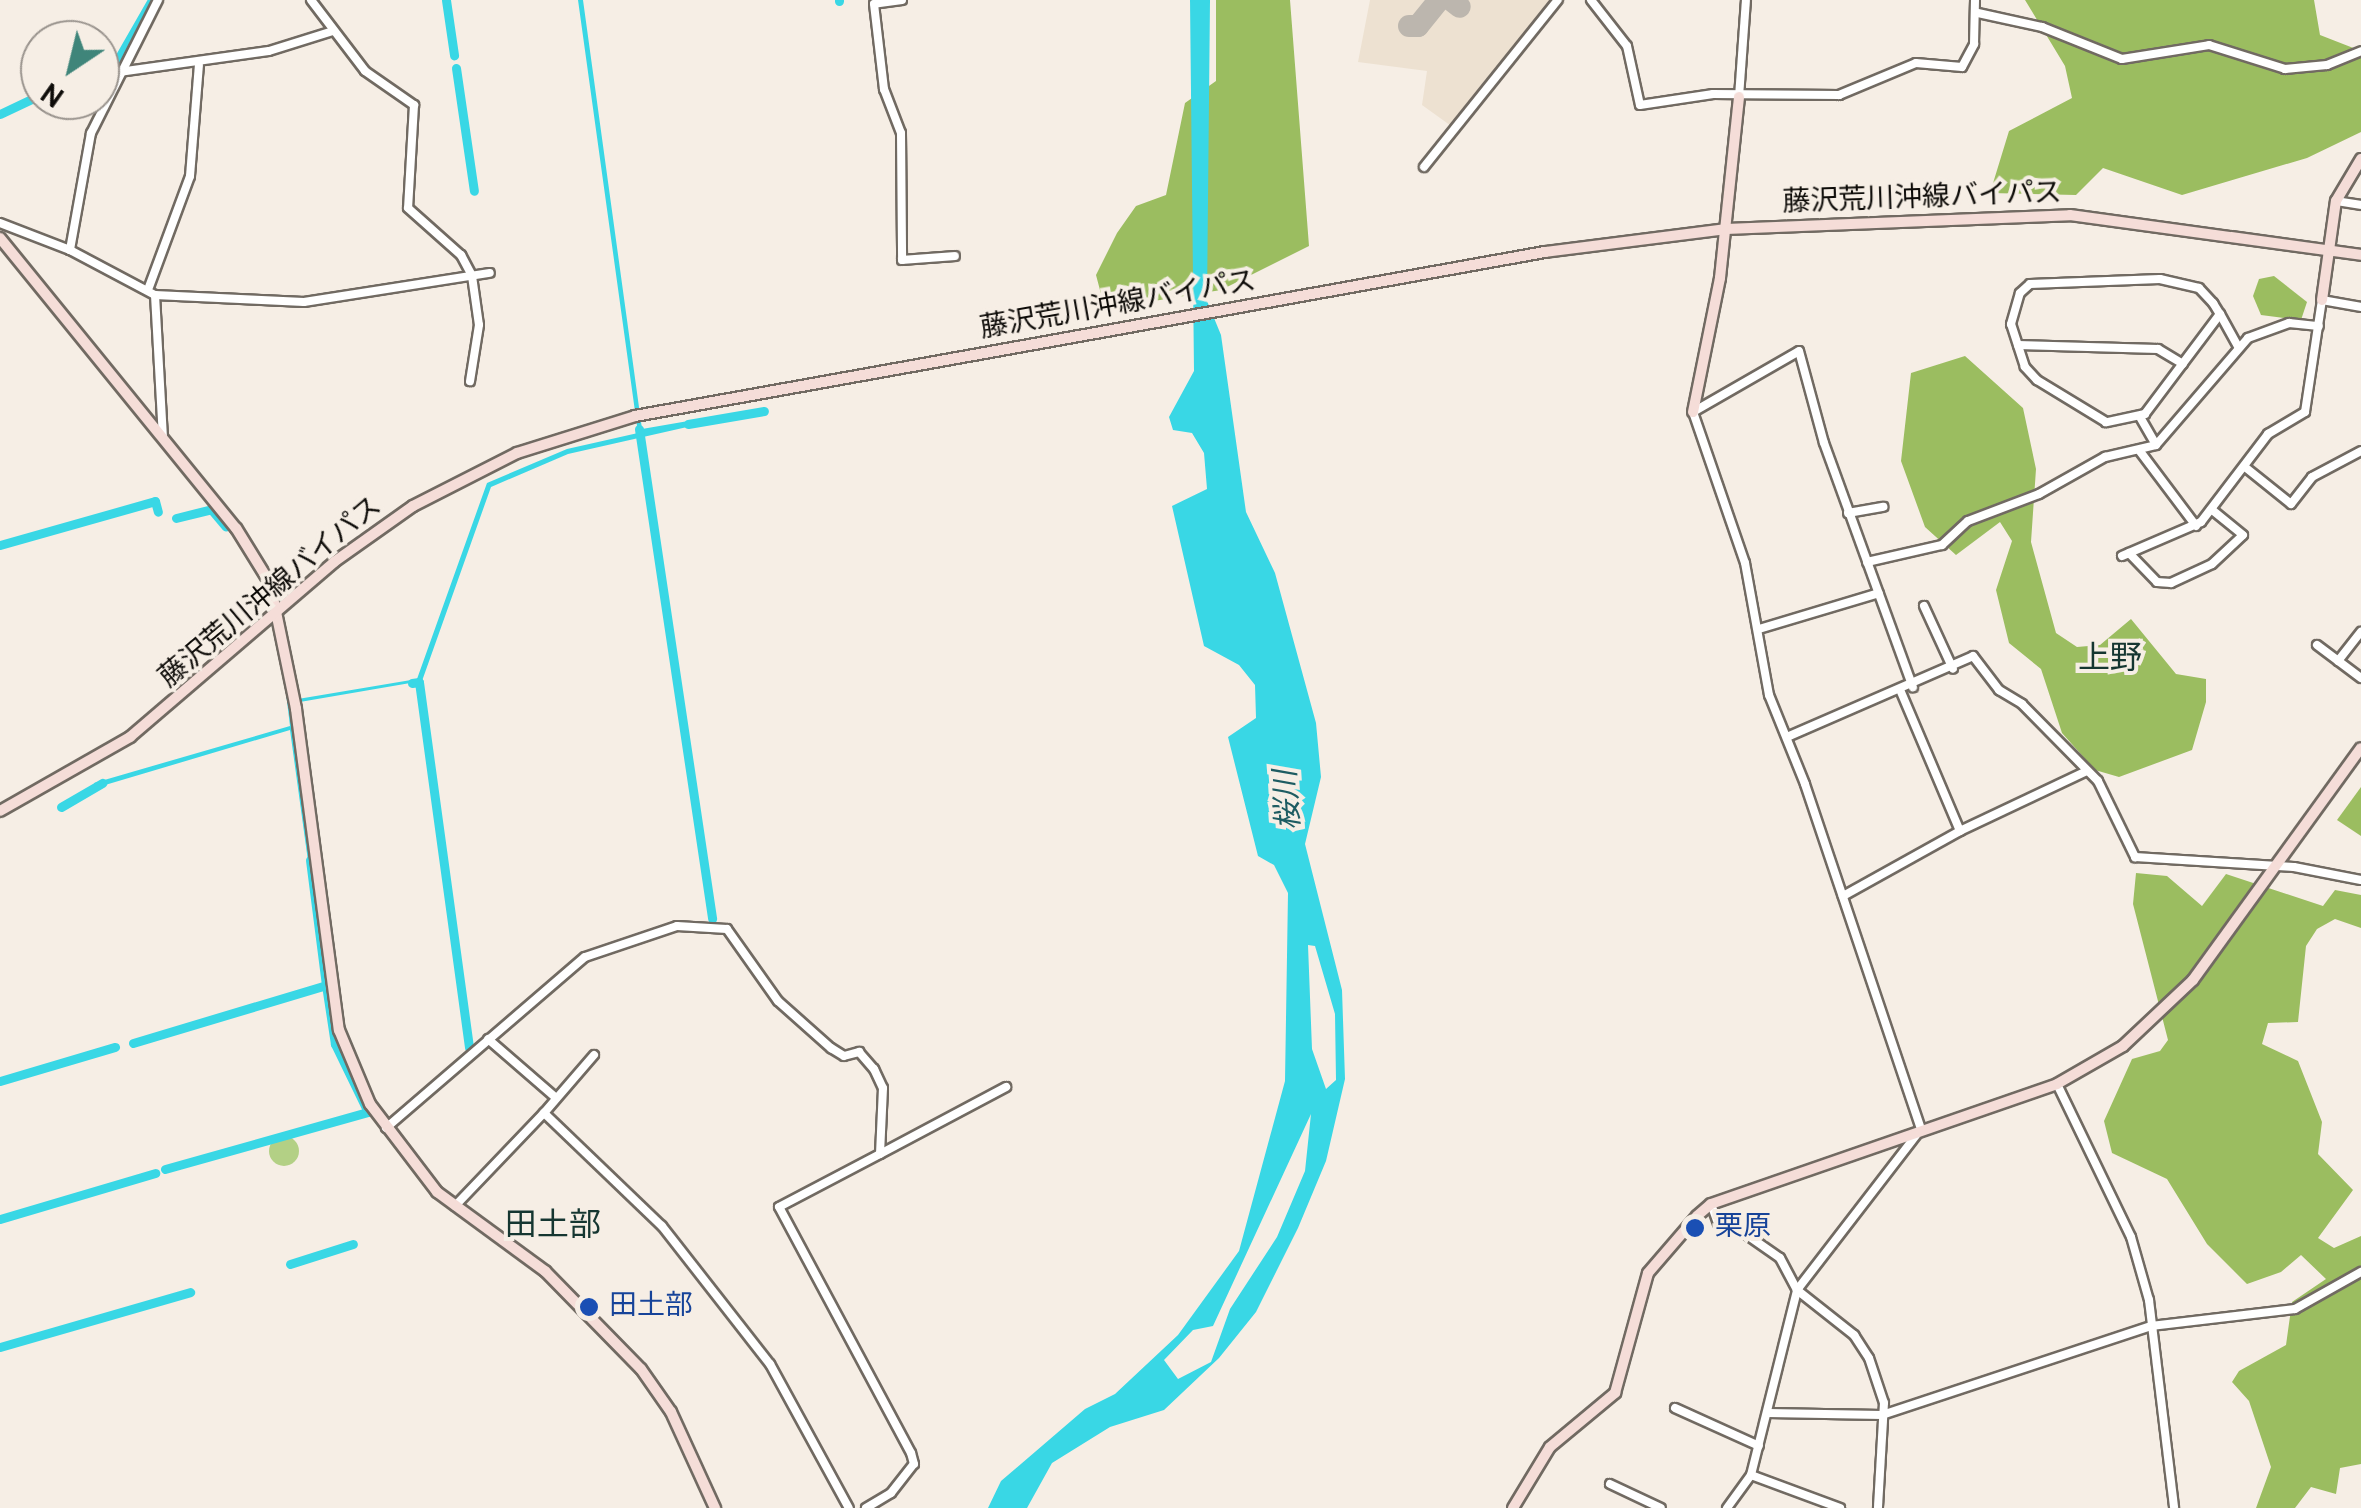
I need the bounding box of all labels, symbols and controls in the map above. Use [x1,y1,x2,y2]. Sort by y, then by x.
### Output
north arrow [20,20,120,120]
text: N [35,72,73,113]
street label: 藤沢荒川沖線バイパス [1781,177,2063,221]
street label: 藤沢荒川沖線バイパス [977,265,1259,347]
street label: 藤沢荒川沖線バイパス [153,490,389,696]
district label: 上野 [2078,641,2142,679]
water label: 桜川 [1270,769,1310,831]
district label: 田土部 [505,1208,601,1246]
place label: 栗原 [1715,1211,1771,1245]
marker: 栗原 [1684,1217,1706,1239]
place label: 田土部 [609,1290,693,1324]
marker: 田土部 [578,1296,600,1318]

